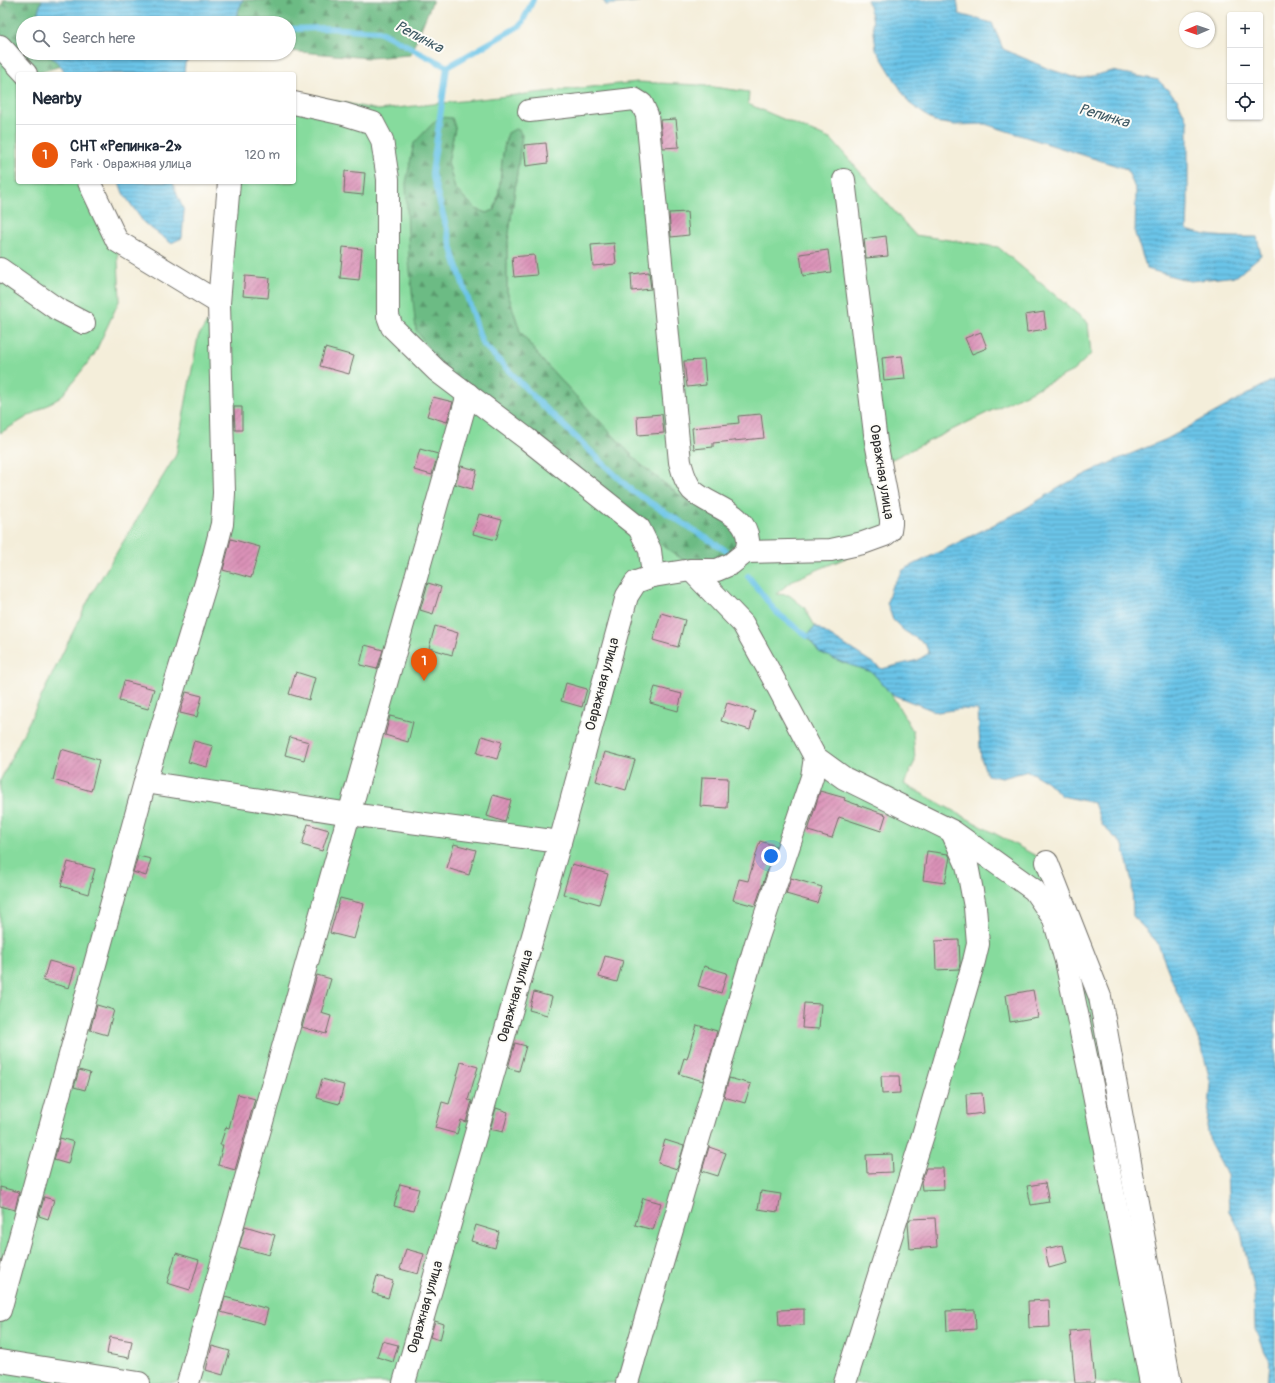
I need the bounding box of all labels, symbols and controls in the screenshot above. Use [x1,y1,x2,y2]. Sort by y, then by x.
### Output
north arrow [1179,12,1215,48]
map controls [1227,12,1263,120]
button: + [1227,12,1263,48]
search box [16,16,296,60]
water label: Репинка [392,17,447,58]
icon: search [30,27,52,49]
text: Search here [62,29,135,48]
button: − [1227,48,1263,84]
button: locate [1227,84,1263,120]
text: Nearby [32,88,81,109]
water label: Репинка [1077,100,1132,132]
text: СНТ «Репинка-2» [70,137,182,156]
text: 1 [42,147,48,163]
text: 120 m [244,147,280,163]
text: Park · Овражная улица [70,156,192,172]
street label: Овражная улица [866,423,898,521]
street label: Овражная улица [581,636,623,732]
pin: 1 [411,648,437,681]
your location [761,846,781,866]
street label: Овражная улица [494,948,536,1044]
street label: Овражная улица [404,1259,446,1355]

